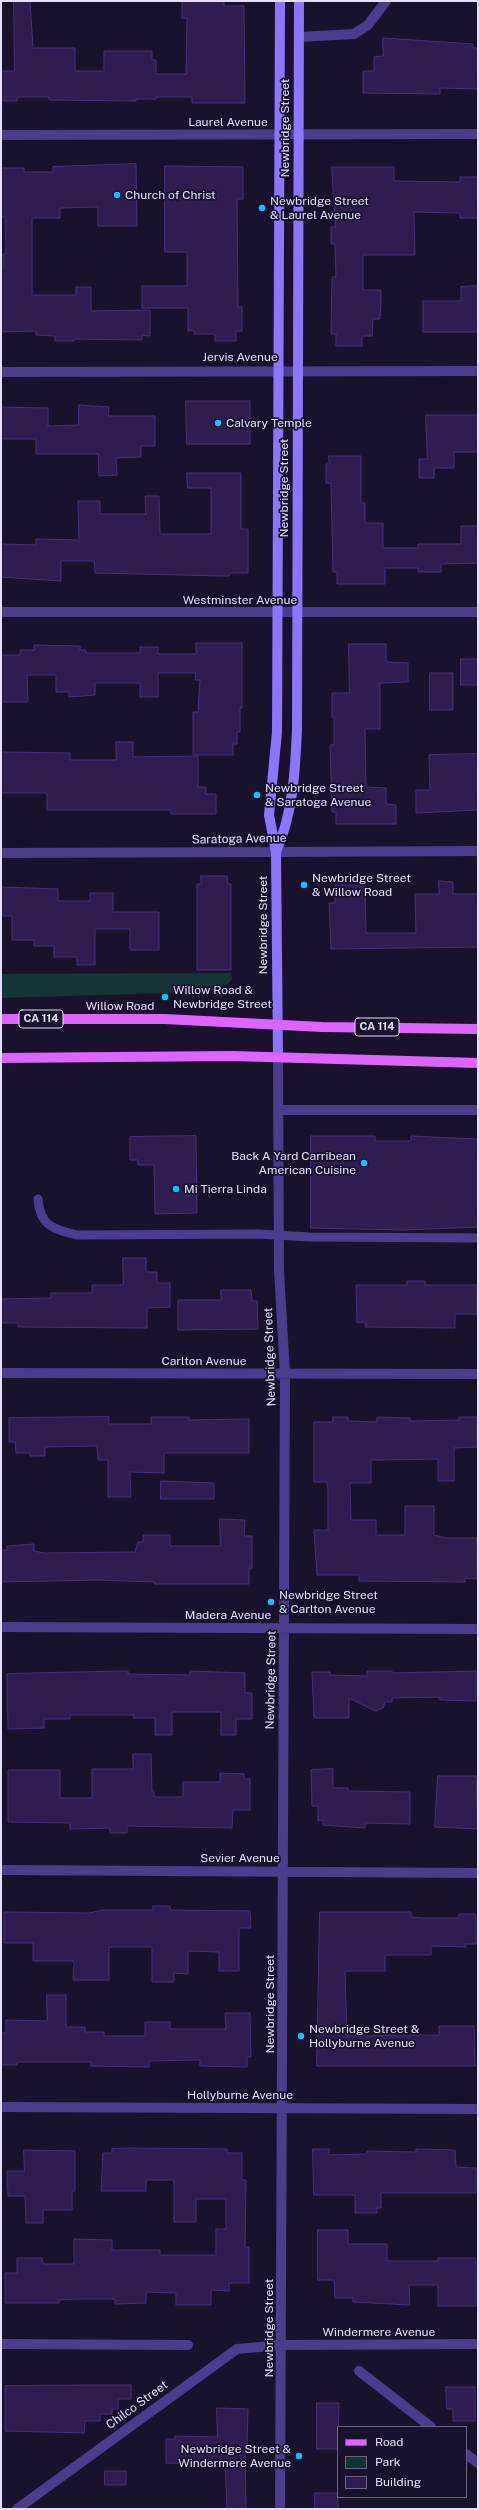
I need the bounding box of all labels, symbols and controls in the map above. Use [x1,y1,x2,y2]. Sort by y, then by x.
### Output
street label: Newbridge Street [278,78,292,178]
street label: Laurel Avenue [188,115,268,129]
place label: Church of Christ [125,188,216,202]
marker: Church of Christ [112,190,122,200]
place label: Newbridge Street & Laurel Avenue [270,194,369,222]
marker: Newbridge Street & Laurel Avenue [257,203,267,213]
street label: Jervis Avenue [202,350,278,364]
place label: Calvary Temple [226,416,312,430]
marker: Calvary Temple [213,418,223,428]
street label: Newbridge Street [277,438,291,538]
street label: Westminster Avenue [183,593,297,607]
place label: Newbridge Street & Saratoga Avenue [265,781,371,809]
marker: Newbridge Street & Saratoga Avenue [252,790,262,800]
street label: Saratoga Avenue [191,831,287,847]
place label: Newbridge Street & Willow Road [312,871,411,899]
street label: Newbridge Street [256,875,270,975]
marker: Newbridge Street & Willow Road [299,880,309,890]
place label: Willow Road & Newbridge Street [173,983,272,1011]
marker: Willow Road & Newbridge Street [160,992,170,1002]
street label: Willow Road [86,999,154,1013]
road number: CA 114 [19,1010,63,1028]
road number: CA 114 [355,1018,399,1036]
place label: Back A Yard Carribean American Cuisine [231,1149,356,1177]
marker: Back A Yard Carribean American Cuisine [359,1158,369,1168]
place label: Mi Tierra Linda [184,1182,267,1196]
marker: Mi Tierra Linda [171,1184,181,1194]
street label: Newbridge Street [261,1307,279,1407]
street label: Carlton Avenue [161,1354,247,1368]
place label: Newbridge Street & Carlton Avenue [279,1588,378,1616]
marker: Newbridge Street & Carlton Avenue [266,1597,276,1607]
street label: Madera Avenue [185,1608,271,1622]
street label: Newbridge Street [263,1630,279,1730]
street label: Sevier Avenue [200,1851,280,1865]
street label: Newbridge Street [263,1954,277,2054]
place label: Newbridge Street & Hollyburne Avenue [309,2022,419,2050]
marker: Newbridge Street & Hollyburne Avenue [296,2031,306,2041]
street label: Hollyburne Avenue [187,2088,293,2102]
street label: Newbridge Street [262,2278,276,2378]
street label: Windermere Avenue [323,2325,435,2339]
street label: Chilco Street [103,2378,171,2432]
legend [337,2426,467,2498]
text: Road [375,2435,403,2449]
place label: Newbridge Street & Windermere Avenue [178,2442,291,2470]
marker: Newbridge Street & Windermere Avenue [294,2451,304,2461]
text: Park [375,2455,401,2469]
text: Building [375,2475,421,2489]

